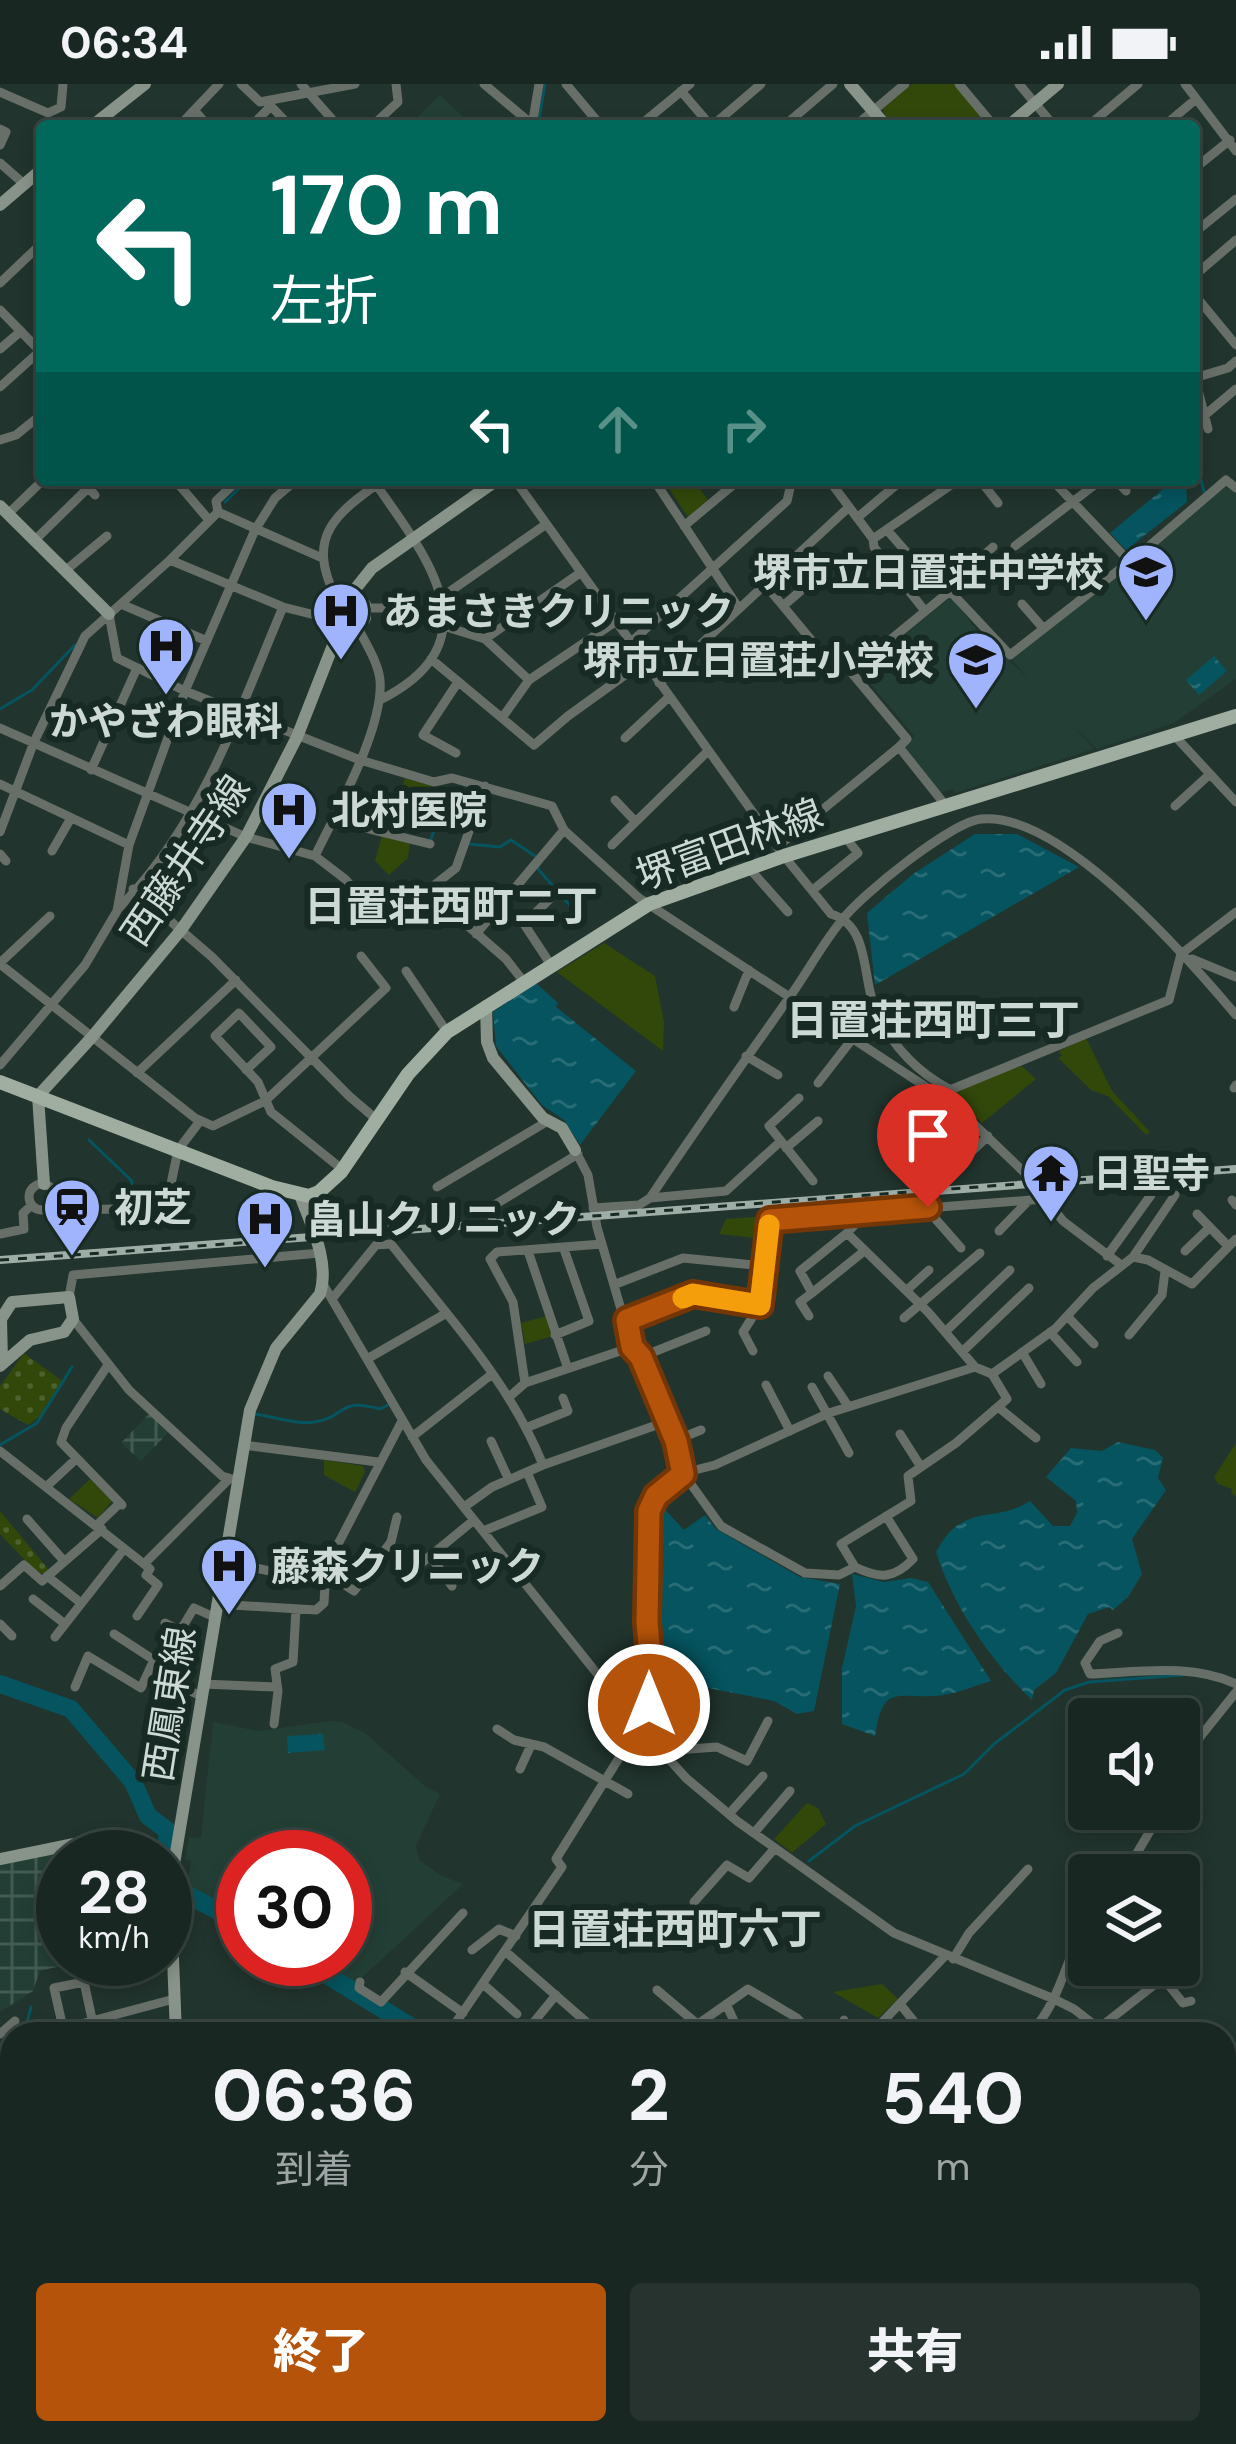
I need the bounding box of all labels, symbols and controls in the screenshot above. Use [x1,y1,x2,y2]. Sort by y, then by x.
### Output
text: 06:34 [60,13,188,72]
text: 170 m [270,151,503,260]
icon: left [72,168,228,324]
text: 左折 [270,266,378,337]
icon: left [459,396,525,462]
icon: ahead [585,396,651,462]
icon: right [711,396,777,462]
school or university icon: 堺市立日置荘中学校 [1115,541,1177,623]
place label: 堺市立日置荘中学校 [753,547,1104,598]
hospital icon: あまさきクリニック [310,580,372,662]
place label: あまさきクリニック [383,586,734,637]
hospital icon: かやざわ眼科 [135,615,197,697]
school or university icon: 堺市立日置荘小学校 [945,629,1007,711]
place label: 堺市立日置荘小学校 [583,635,934,686]
place label: かやざわ眼科 [49,696,283,747]
street label: 西藤井寺線 [110,765,261,955]
hospital icon: 北村医院 [258,779,320,861]
place label: 北村医院 [331,785,487,836]
street label: 堺富田林線 [629,787,830,902]
district label: 日置荘西町二丁 [304,879,598,934]
district label: 日置荘西町三丁 [786,993,1080,1048]
pin [877,1084,979,1207]
icon: arrive [895,1102,961,1168]
temple icon: 日聖寺 [1020,1142,1082,1224]
place label: 日聖寺 [1093,1148,1210,1199]
station icon: 初芝 [41,1176,103,1258]
place label: 初芝 [114,1182,192,1233]
hospital icon: 畠山クリニック [234,1188,296,1270]
place label: 畠山クリニック [307,1194,580,1245]
hospital icon: 藤森クリニック [198,1535,260,1617]
place label: 藤森クリニック [271,1541,544,1592]
street label: 西鳳東線 [132,1623,207,1785]
position arrow [586,1642,712,1768]
map controls [1068,1698,1200,1986]
button: sound [1068,1698,1200,1830]
speed limit sign: 30 [216,1830,372,1986]
text: 28 [78,1853,150,1932]
button: layers [1068,1854,1200,1986]
district label: 日置荘西町六丁 [528,1902,822,1957]
text: km/h [79,1918,149,1957]
text: 06:36 [212,2049,416,2142]
text: 2 [628,2049,670,2142]
text: 540 [881,2052,1024,2145]
text: m [935,2141,970,2192]
text: 到着 [275,2144,353,2195]
text: 分 [629,2144,668,2195]
button: 終了 [36,2283,606,2421]
button: 共有 [630,2283,1200,2421]

